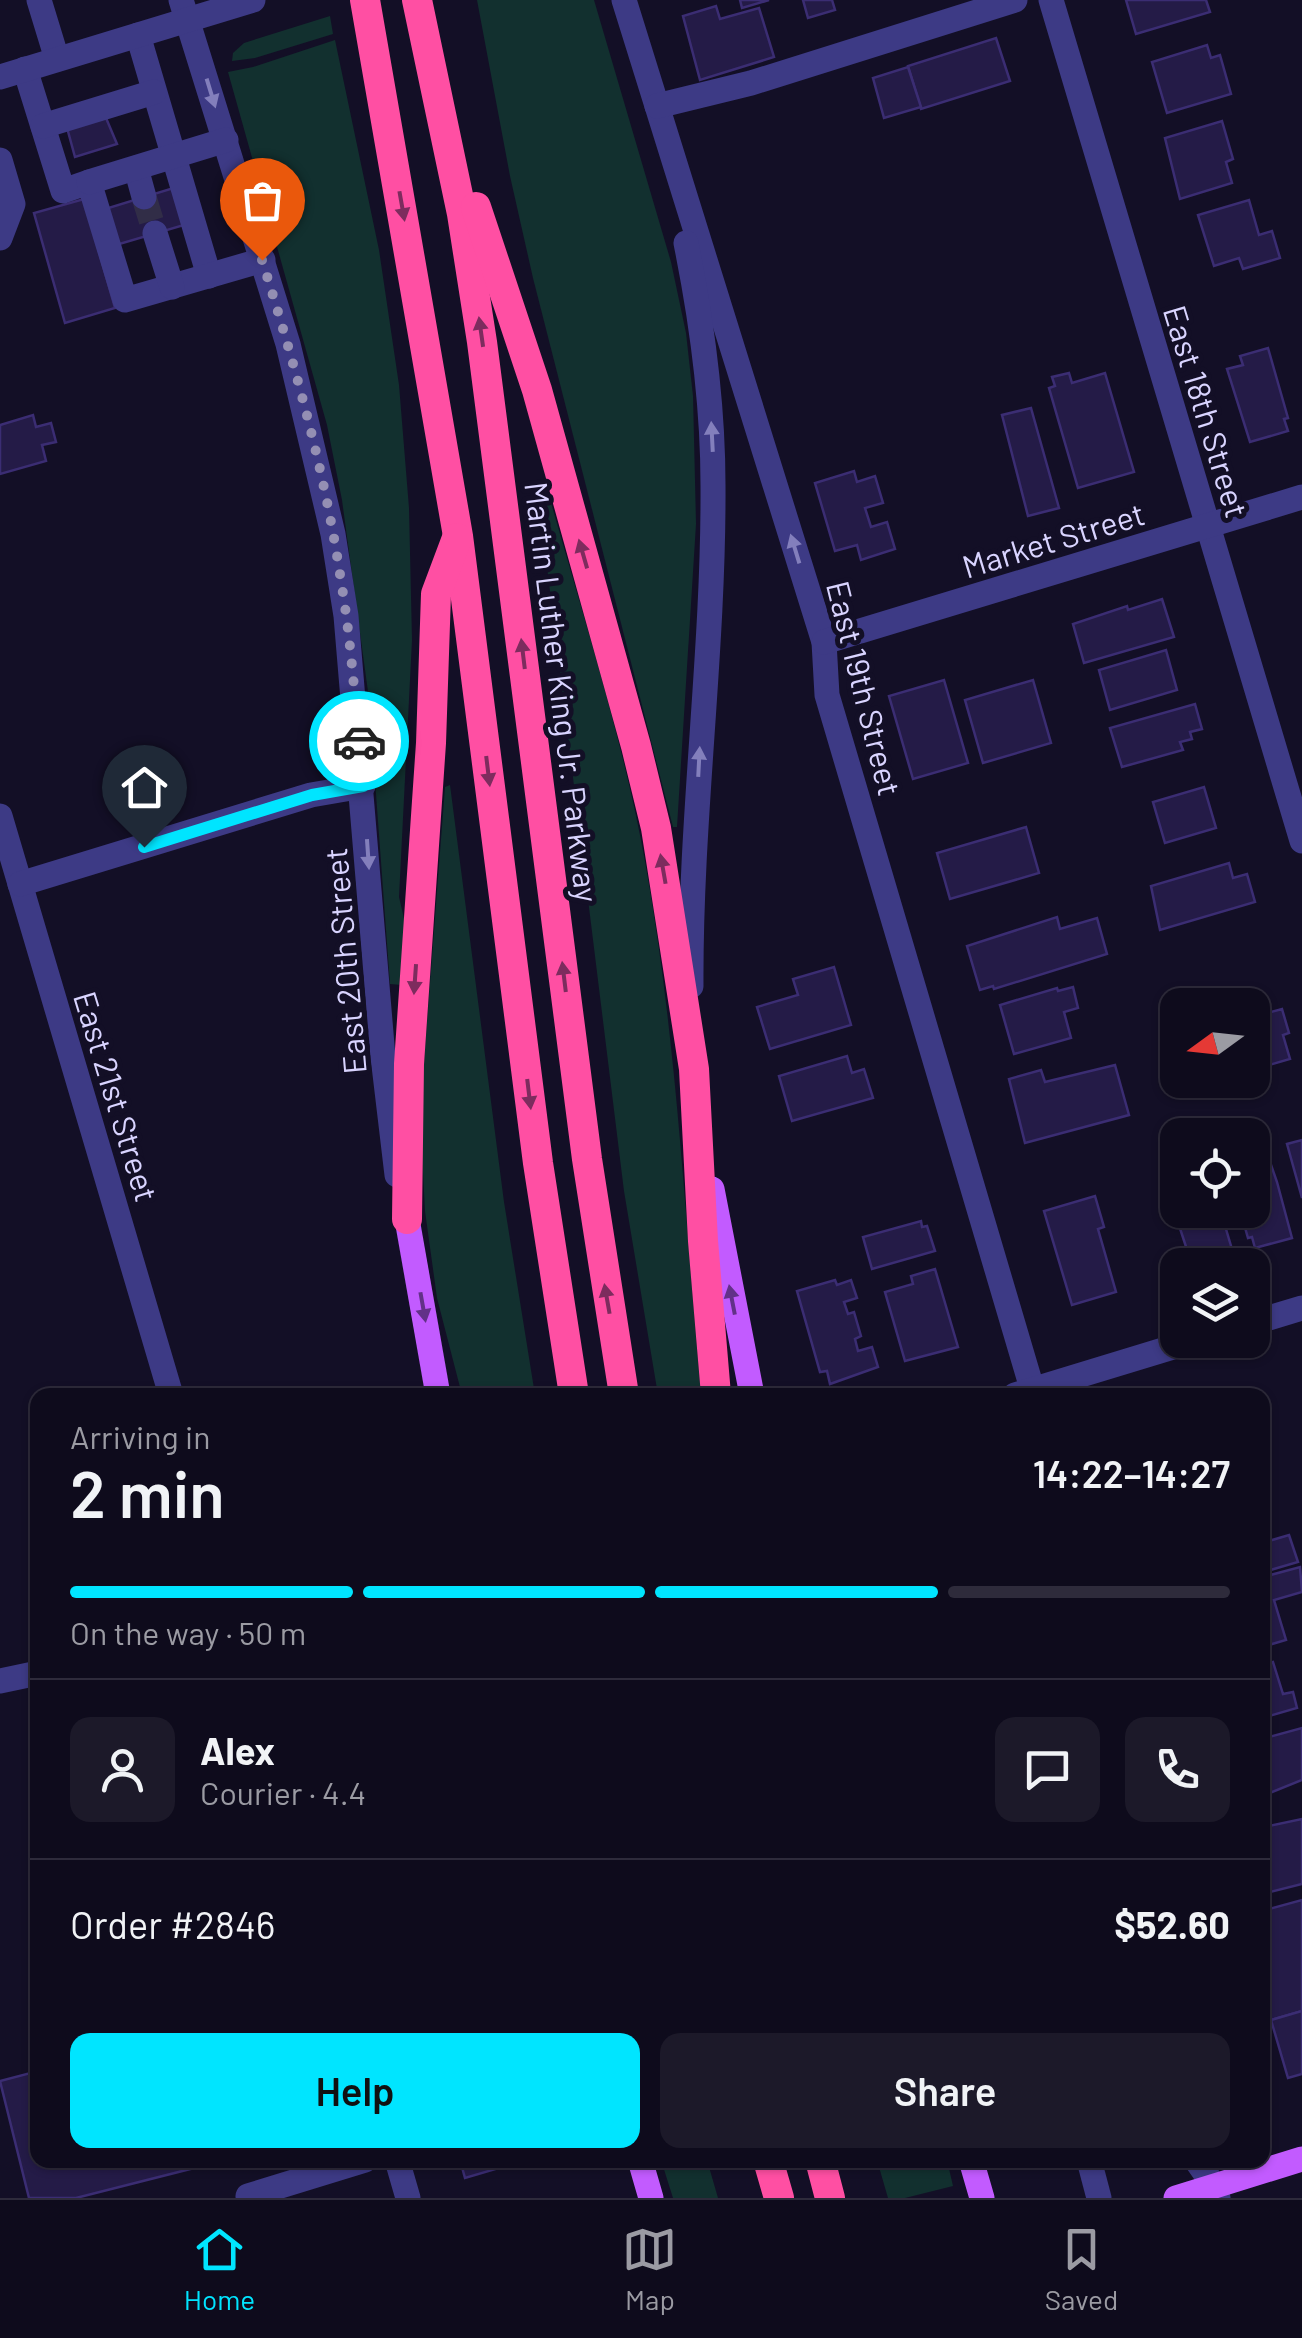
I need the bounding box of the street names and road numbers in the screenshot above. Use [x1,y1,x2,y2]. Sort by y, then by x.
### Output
street label: East 18th Street [1157,300,1257,522]
street label: Martin Luther King Jr. Parkway [518,480,608,905]
street label: Market Street [957,493,1149,585]
street label: East 19th Street [820,577,910,799]
street label: East 20th Street [315,846,373,1076]
street label: East 21st Street [67,986,167,1206]

